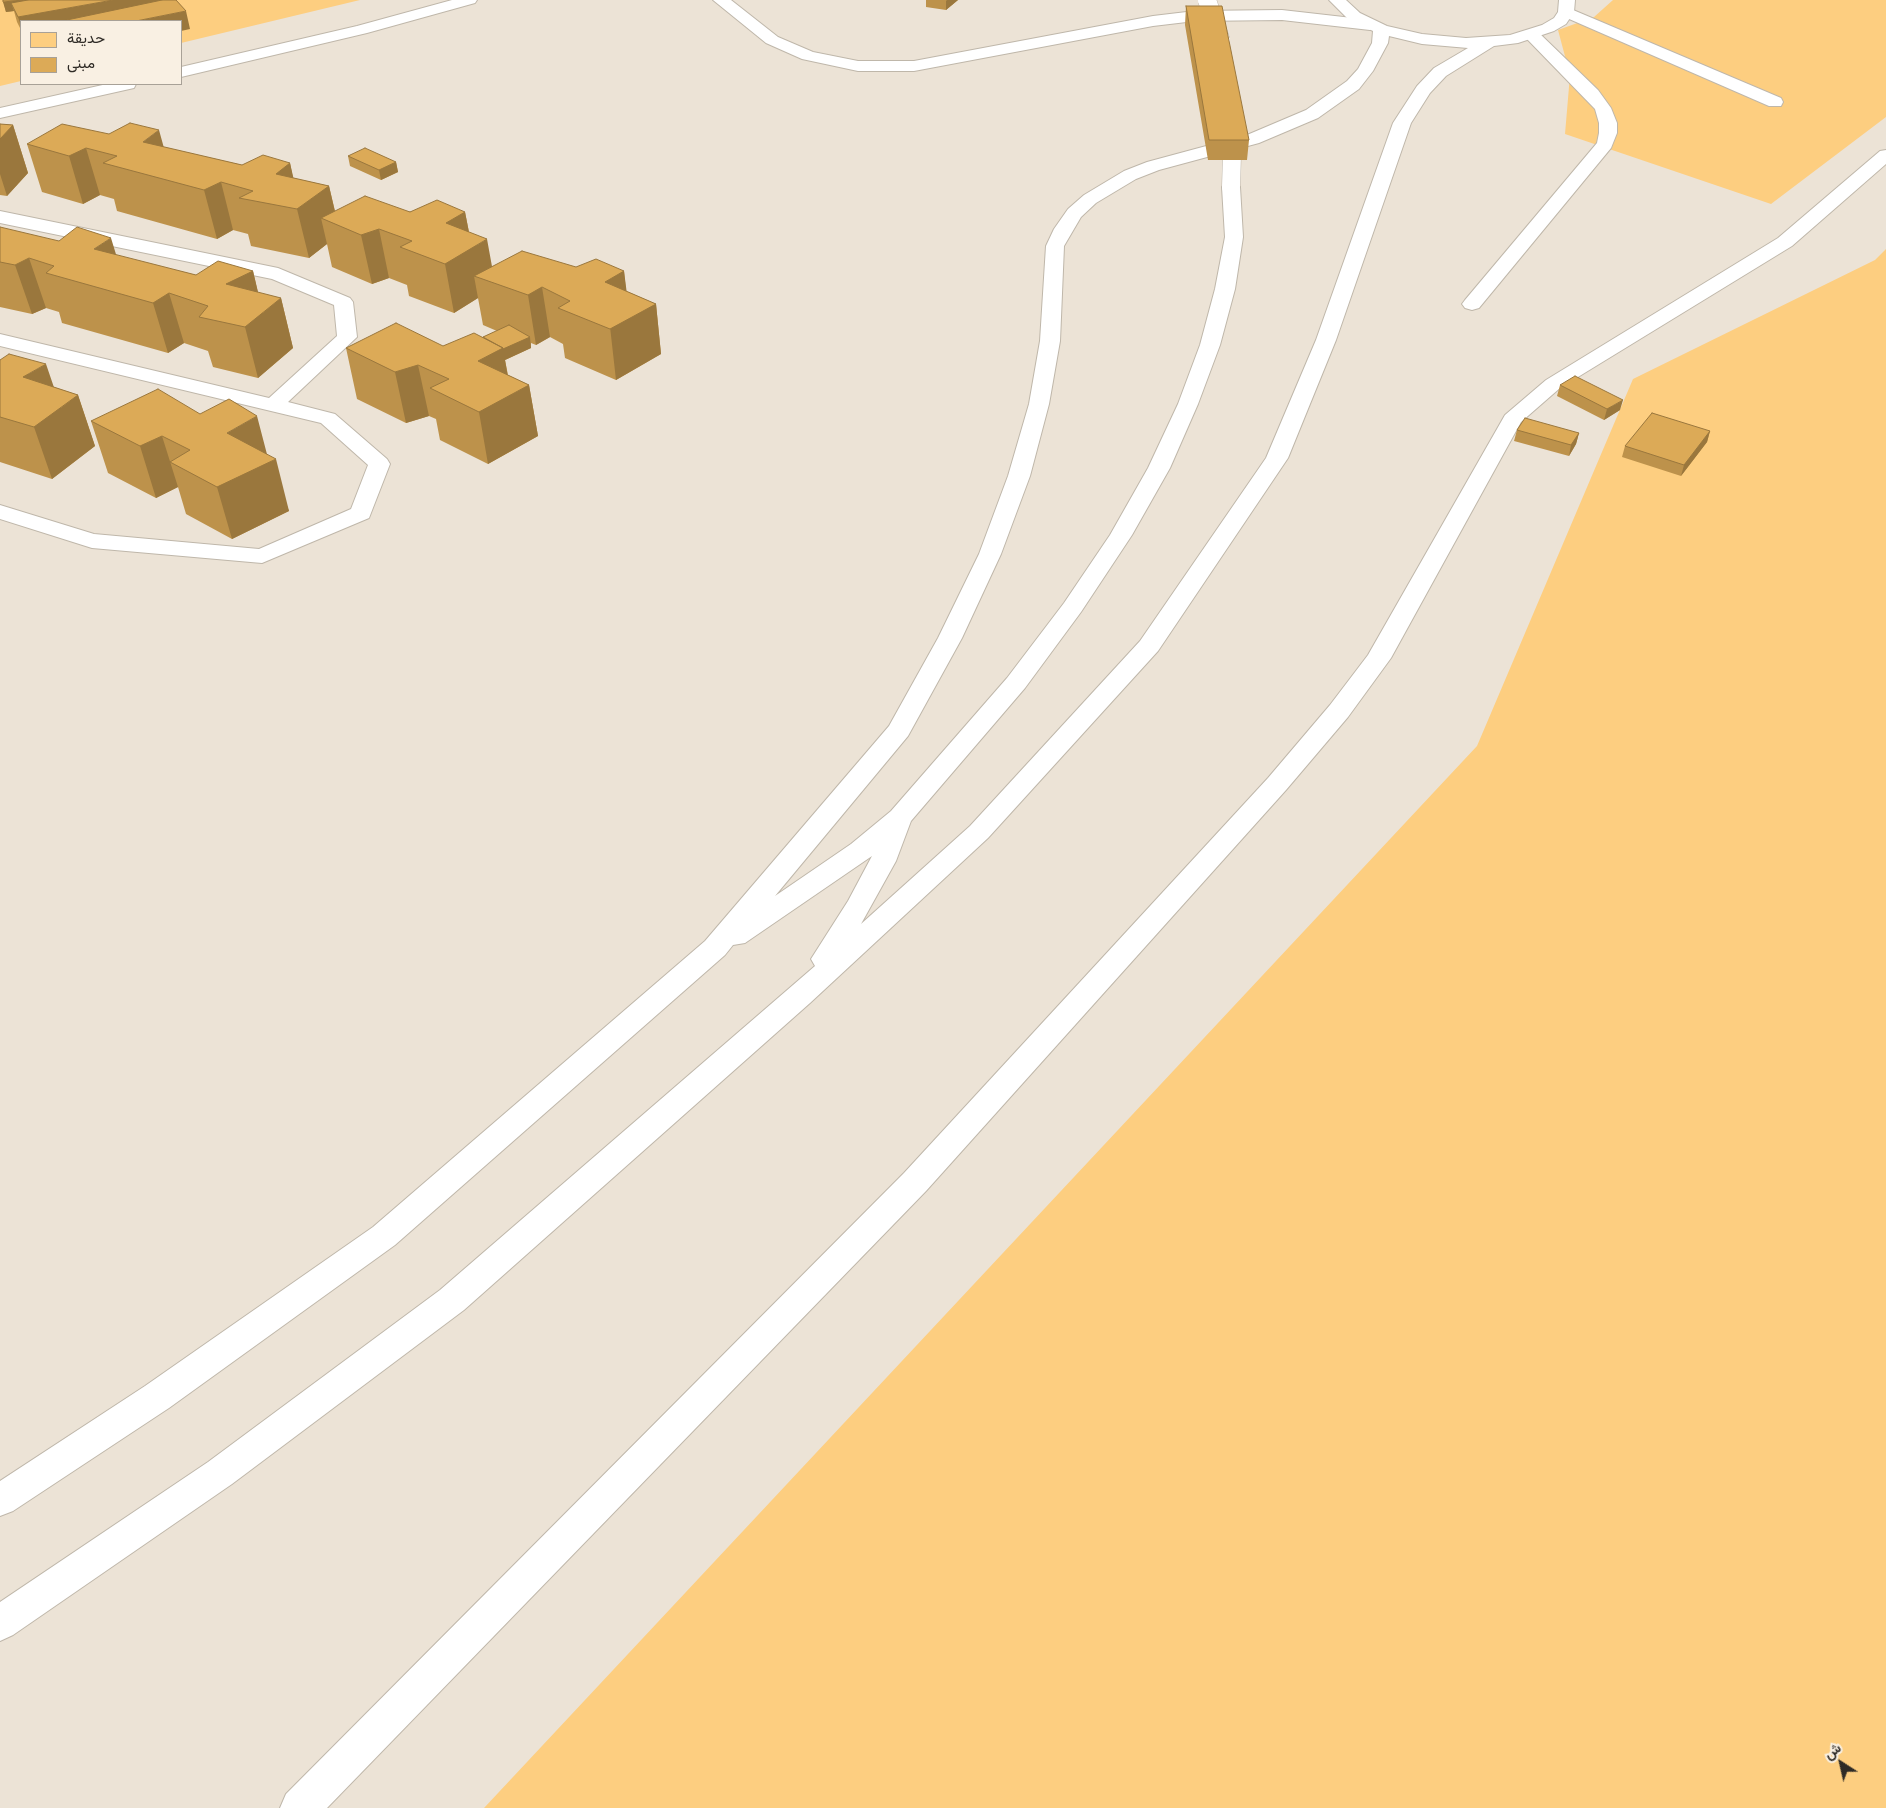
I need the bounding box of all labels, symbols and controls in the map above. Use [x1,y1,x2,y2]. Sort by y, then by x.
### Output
legend [20,20,182,85]
text: حديقة [67,28,105,46]
text: مبنى [67,53,95,71]
north arrow [1816,1738,1866,1788]
text: ش [1820,1739,1844,1762]

